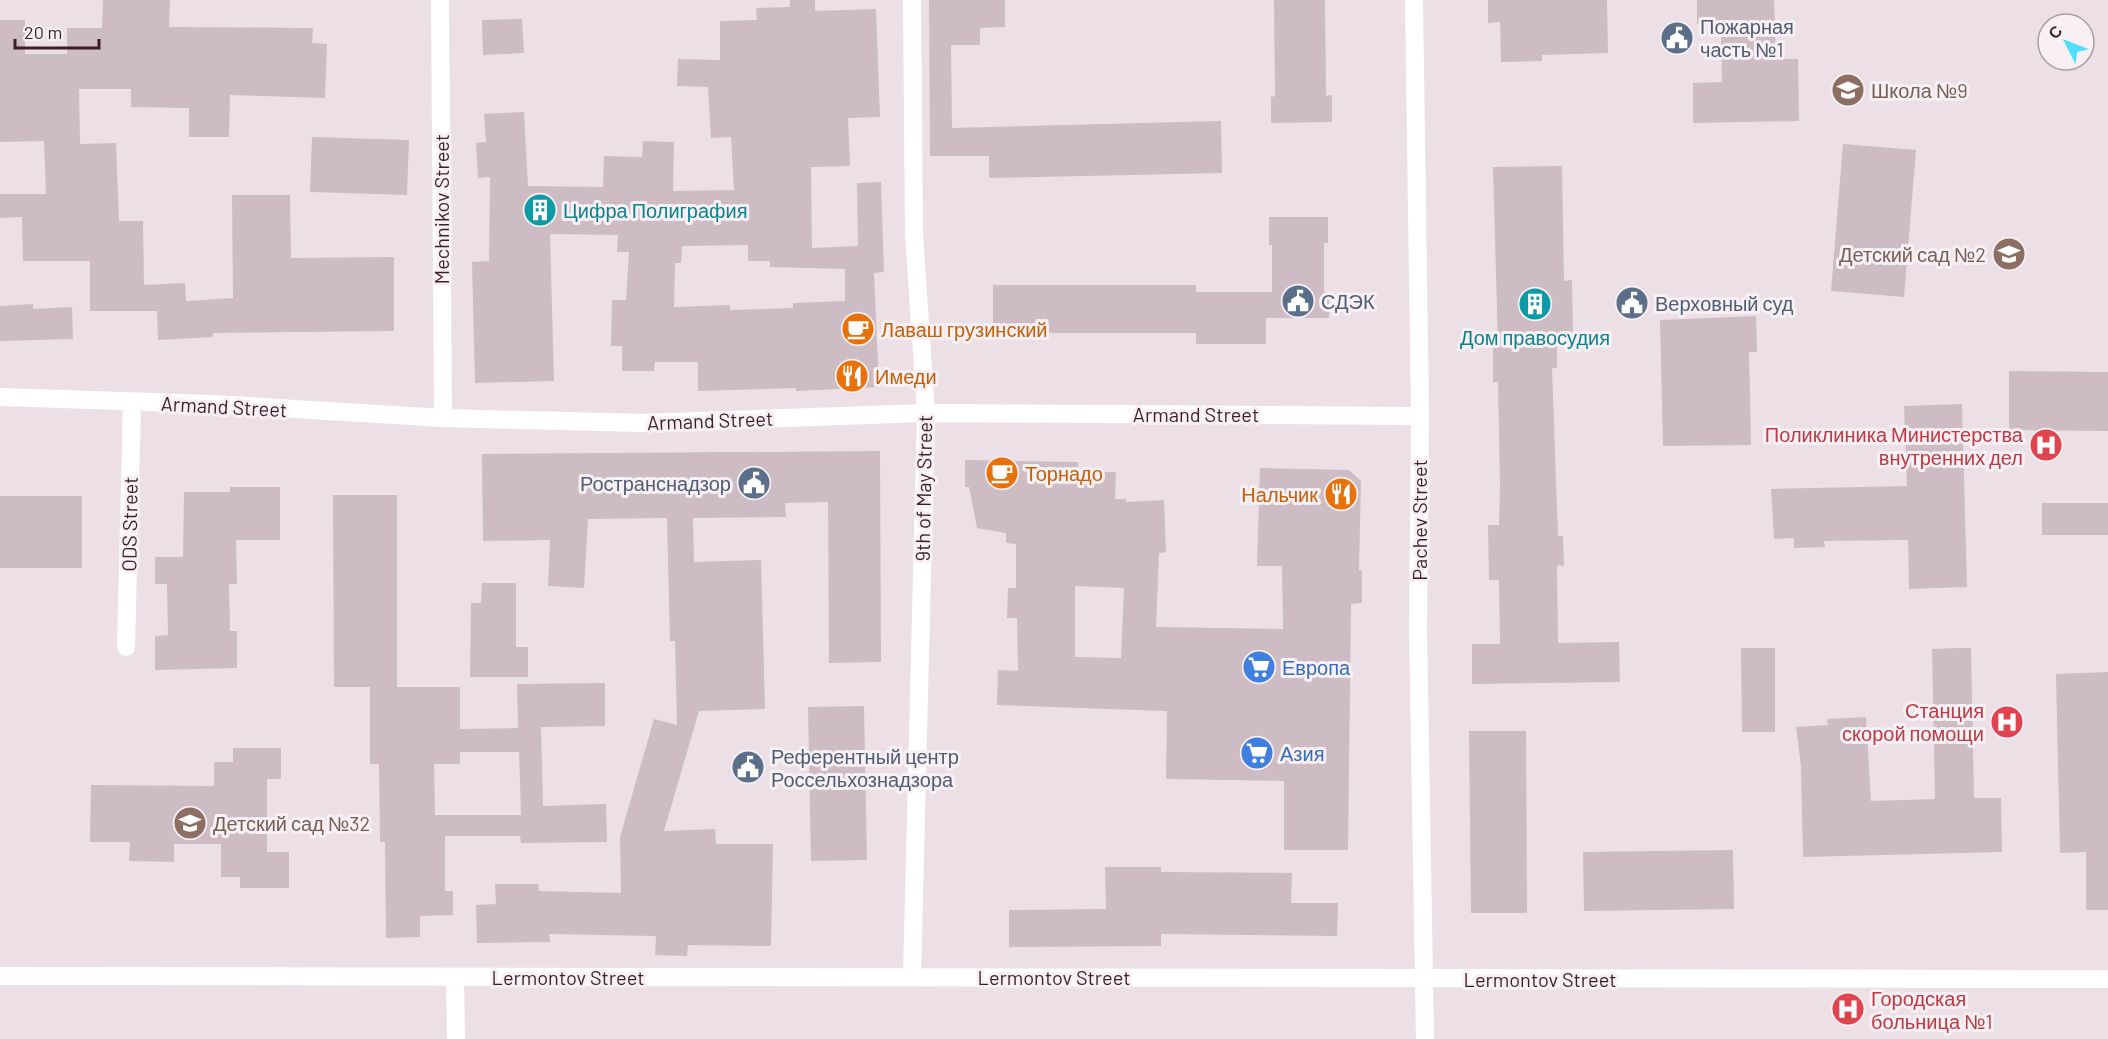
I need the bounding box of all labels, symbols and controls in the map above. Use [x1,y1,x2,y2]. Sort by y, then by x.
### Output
scale bar [15,12,99,50]
north arrow [2036,12,2096,72]
place label: Пожарная часть №1 [1700,14,1794,61]
public building icon: Пожарная часть №1 [1659,20,1695,56]
text: 20 m [24,21,62,43]
text: С [2044,21,2066,42]
school or university icon: Школа №9 [1830,72,1866,108]
place label: Школа №9 [1871,78,1968,102]
street label: Mechnikov Street [429,134,453,284]
building icon: Цифра Полиграфия [522,192,558,228]
place label: Цифра Полиграфия [563,198,748,222]
school or university icon: Детский сад №2 [1991,236,2027,272]
place label: Детский сад №2 [1839,242,1986,266]
public building icon: СДЭК [1280,283,1316,319]
public building icon: Верховный суд [1614,285,1650,321]
building icon: Дом правосудия [1517,286,1553,322]
place label: СДЭК [1321,289,1375,313]
place label: Верховный суд [1655,291,1794,315]
cafe icon: Лаваш грузинский [840,311,876,347]
place label: Лаваш грузинский [881,317,1048,341]
place label: Дом правосудия [1460,325,1610,349]
restaurant icon: Имеди [834,358,870,394]
place label: Имеди [875,364,937,388]
street label: Armand Street [160,391,288,421]
street label: Armand Street [1133,402,1259,426]
street label: Armand Street [646,406,774,434]
street label: 9th of May Street [910,414,936,562]
place label: Поликлиника Министерства внутренних дел [1765,422,2024,469]
hospital icon: Поликлиника Министерства внутренних дел [2028,427,2064,463]
cafe icon: Торнадо [984,455,1020,491]
street label: Pachev Street [1407,459,1431,581]
place label: Торнадо [1025,461,1103,485]
public building icon: Ространснадзор [736,465,772,501]
place label: Ространснадзор [580,471,731,495]
street label: ODS Street [116,476,142,572]
restaurant icon: Нальчик [1323,476,1359,512]
place label: Нальчик [1241,482,1318,506]
supermarket icon: Европа [1241,649,1277,685]
place label: Европа [1282,655,1351,679]
place label: Станция скорой помощи [1842,698,1984,745]
hospital icon: Станция скорой помощи [1989,704,2025,740]
supermarket icon: Азия [1239,735,1275,771]
place label: Азия [1280,741,1325,765]
place label: Референтный центр Россельхознадзора [771,744,959,791]
public building icon: Референтный центр Россельхознадзора [730,749,766,785]
school or university icon: Детский сад №32 [172,805,208,841]
place label: Детский сад №32 [213,811,370,835]
street label: Lermontov Street [492,965,644,989]
street label: Lermontov Street [978,965,1130,989]
street label: Lermontov Street [1464,967,1616,991]
place label: Городская больница №1 [1871,986,1992,1033]
hospital icon: Городская больница №1 [1830,991,1866,1027]

